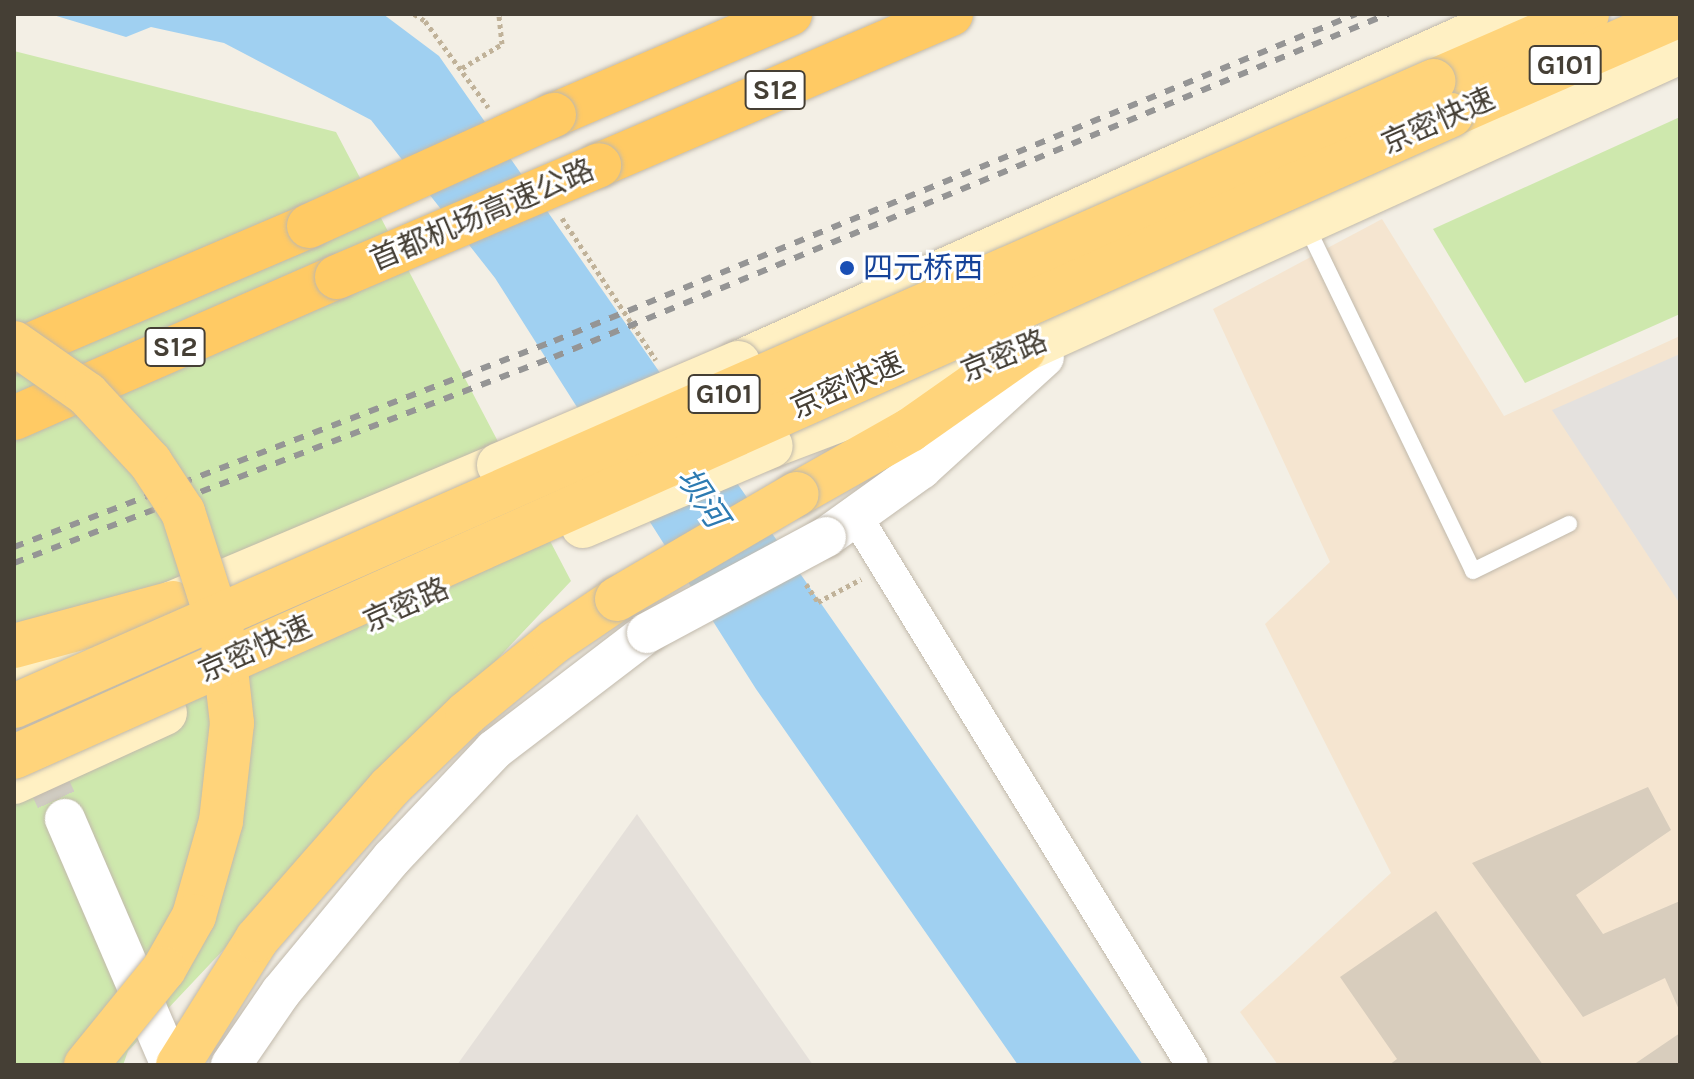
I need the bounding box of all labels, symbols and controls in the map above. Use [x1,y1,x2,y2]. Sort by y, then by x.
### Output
road number: G101 [1527,41,1603,89]
road number: S12 [743,66,807,114]
street label: 京密快速 [1376,80,1500,162]
street label: 首都机场高速公路 [365,152,599,278]
place label: 四元桥西 [863,250,983,286]
marker: 四元桥西 [838,259,856,277]
street label: 京密路 [956,322,1052,390]
road number: S12 [143,323,207,371]
street label: 京密快速 [785,344,909,426]
road number: G101 [686,370,762,418]
water label: 坝河 [667,461,735,535]
street label: 京密路 [358,570,454,640]
street label: 京密快速 [193,608,317,690]

